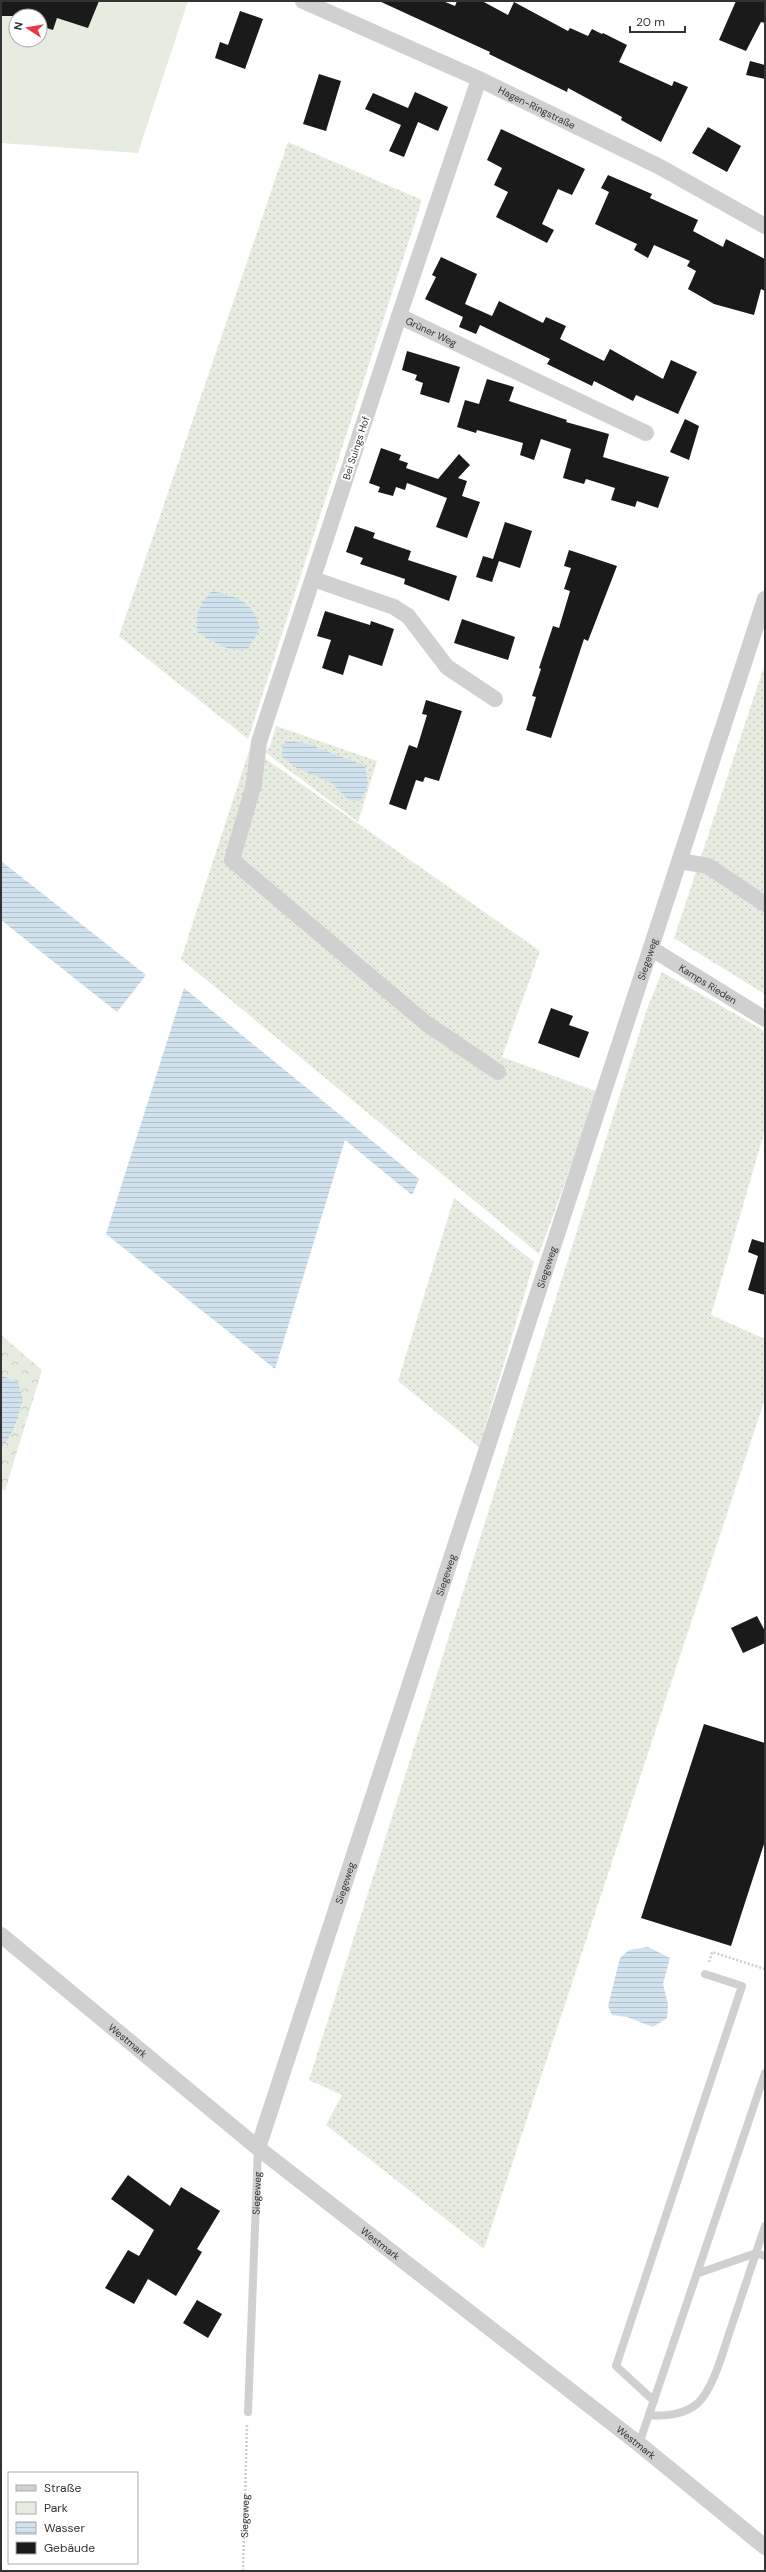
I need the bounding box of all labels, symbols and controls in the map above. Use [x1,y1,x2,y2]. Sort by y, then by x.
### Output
north arrow [8,8,48,48]
scale bar [630,8,685,34]
text: 20 m [636,14,665,30]
text: N [11,21,26,31]
street label: Hagen-Ringstraße [496,83,578,132]
street label: Grüner Weg [404,314,460,349]
street label: Bei Suings Hof [340,414,373,481]
street label: Siegeweg [634,936,660,982]
street label: Kamps Rieden [677,961,740,1007]
street label: Siegeweg [533,1244,559,1290]
street label: Siegeweg [433,1552,459,1598]
street label: Siegeweg [332,1860,358,1906]
street label: Westmark [106,2020,150,2060]
street label: Siegeweg [249,2171,264,2215]
street label: Westmark [358,2224,403,2263]
street label: Westmark [614,2423,659,2462]
legend [8,2472,138,2564]
text: Straße [44,2480,81,2496]
street label: Siegeweg [237,2494,252,2538]
text: Park [44,2500,68,2516]
text: Wasser [44,2520,85,2536]
text: Gebäude [44,2540,95,2556]

